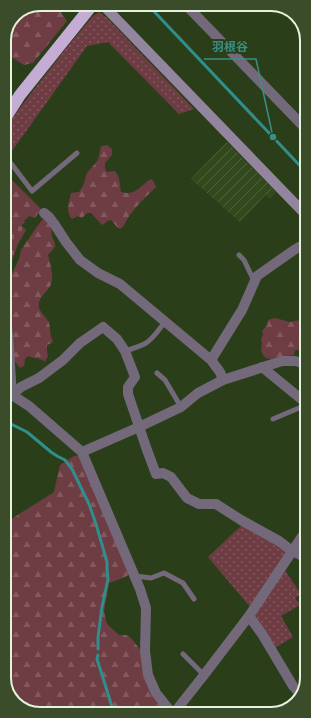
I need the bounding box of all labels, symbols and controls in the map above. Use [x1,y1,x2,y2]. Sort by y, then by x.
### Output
callout: 羽根谷 [204,35,256,59]
text: 羽根谷 [212,40,248,54]

